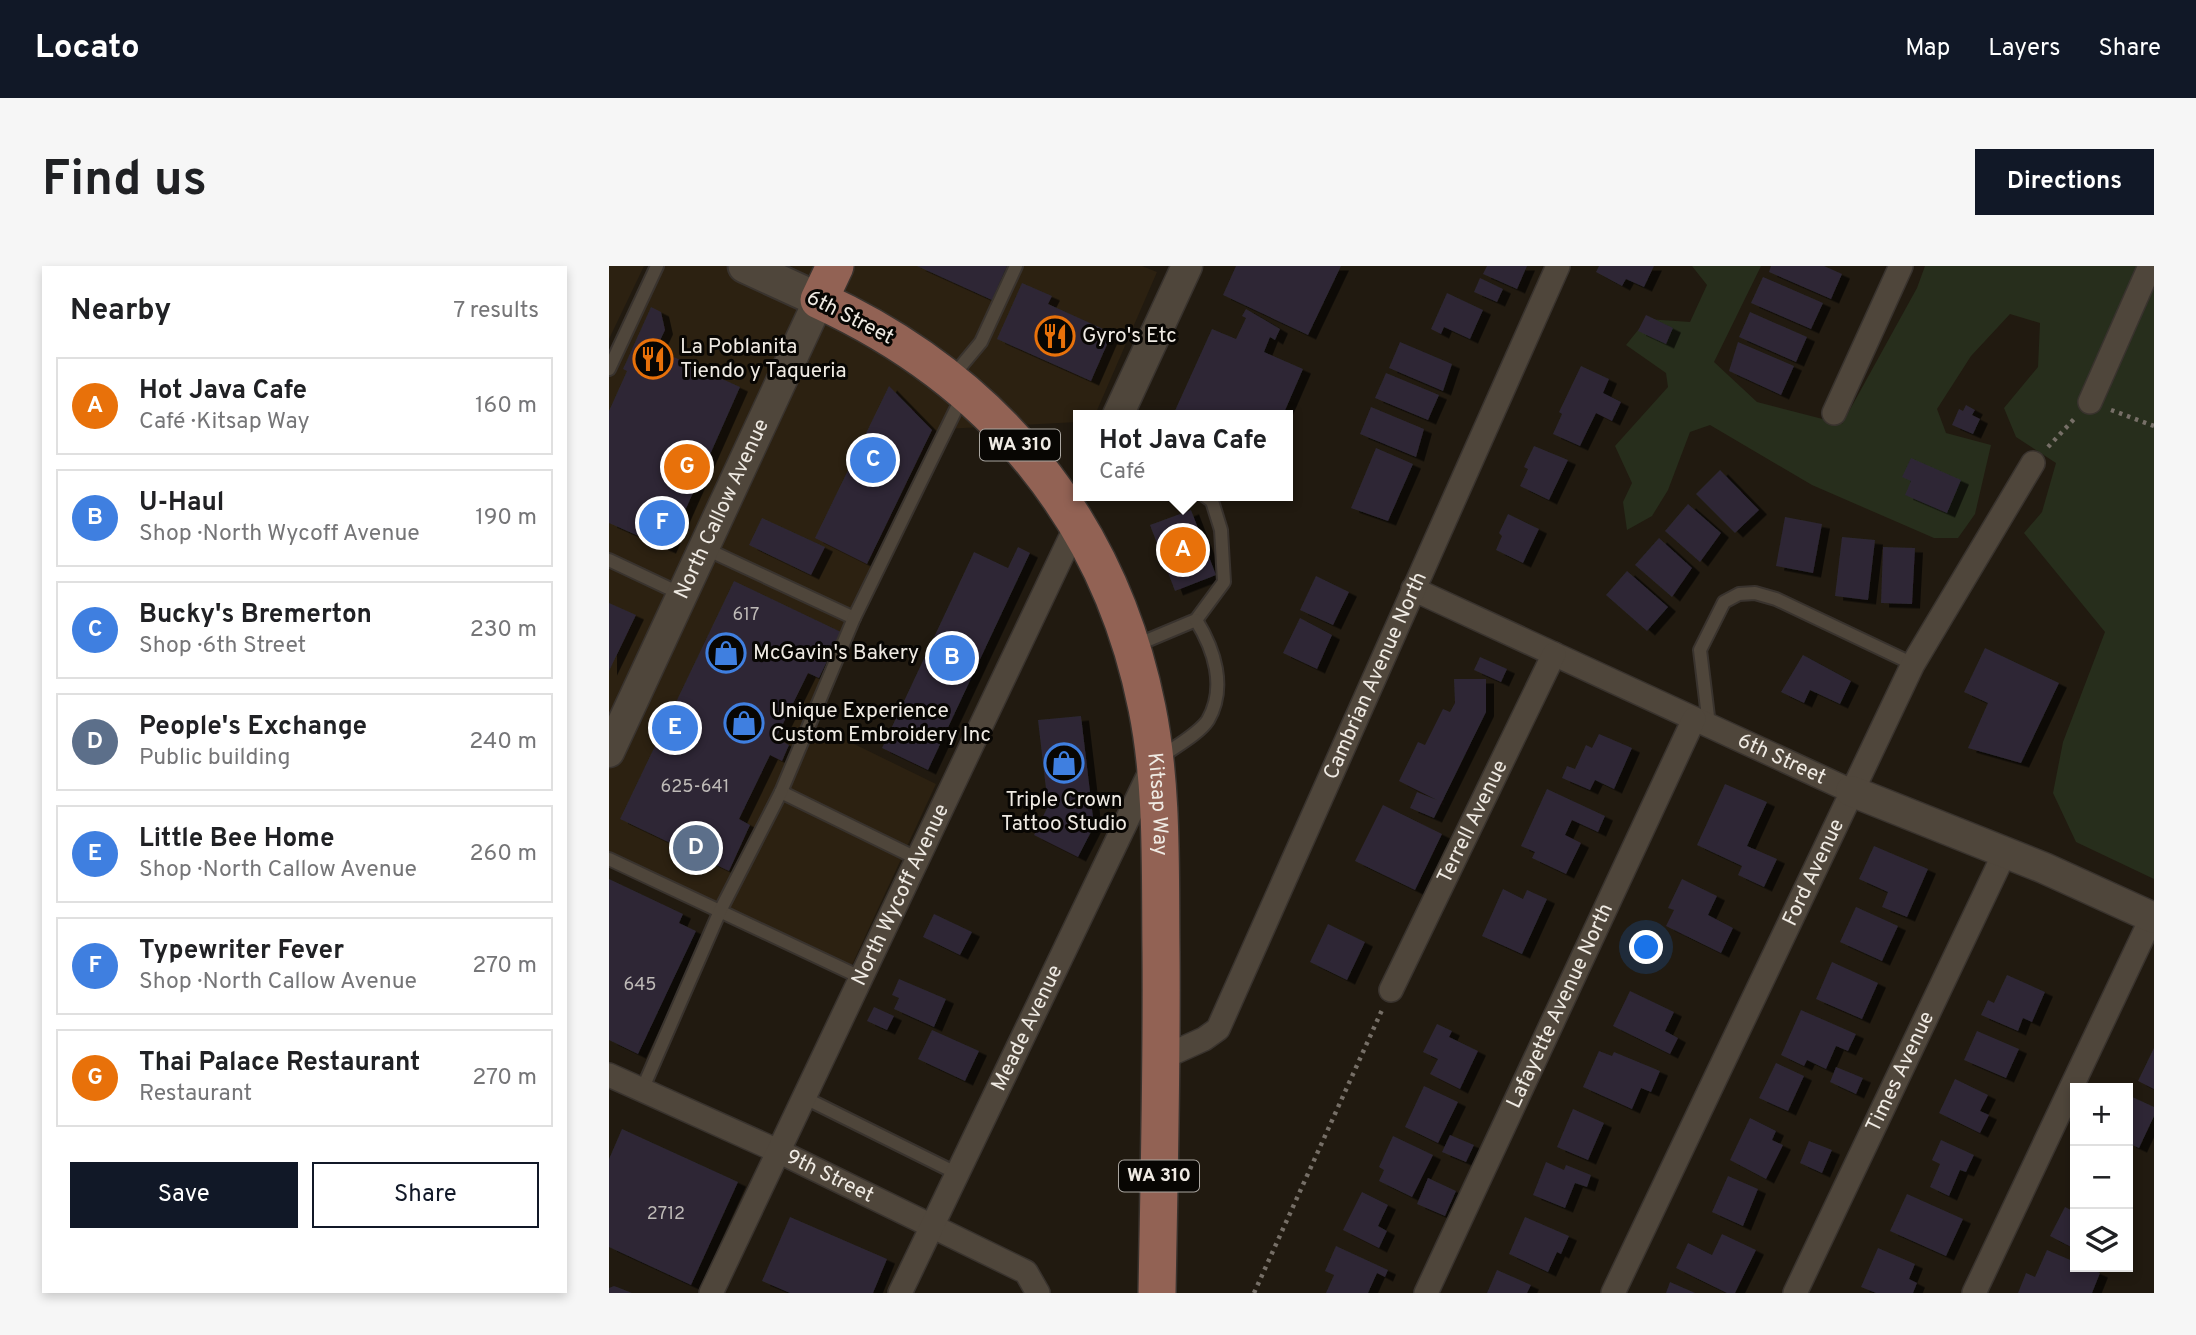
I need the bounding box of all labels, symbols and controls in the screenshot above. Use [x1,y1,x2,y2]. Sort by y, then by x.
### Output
text: Locato [35,28,140,70]
text: Map [1905,34,1950,64]
text: Layers [1988,34,2060,64]
text: Share [2098,34,2161,64]
button: Directions [1975,149,2154,215]
text: Find us [42,151,207,213]
street label: 6th Street [802,284,898,352]
text: Nearby [70,293,171,330]
text: 7 results [453,297,539,326]
restaurant icon: Gyro's Etc [1034,315,1076,357]
place label: Gyro's Etc [1082,323,1177,350]
place label: La Poblanita Tiendo y Taqueria [680,334,847,385]
restaurant icon: La Poblanita Tiendo y Taqueria [632,338,674,380]
text: Hot Java Cafe [139,375,307,408]
text: A [87,392,103,421]
text: 160 m [475,392,537,421]
text: Café · Kitsap Way [139,408,310,437]
popup [1073,410,1293,501]
street label: North Callow Avenue [668,414,775,603]
text: Hot Java Cafe [1099,425,1267,458]
road number: WA 310 [980,430,1060,461]
pin: C [850,434,896,486]
pin: G [664,441,710,493]
text: Café [1099,458,1145,487]
text: U-Haul [139,487,224,520]
pin: F [639,497,685,549]
text: B [87,504,103,533]
text: 190 m [475,504,537,533]
text: Shop · North Wycoff Avenue [139,520,420,549]
pin: A [1160,524,1206,576]
street label: Cambrian Avenue North [1317,568,1433,784]
text: Bucky's Bremerton [139,599,372,632]
house number: 617 [733,604,759,627]
text: C [88,616,102,645]
text: 230 m [470,616,537,645]
text: Shop · 6th Street [139,632,306,661]
shop icon: McGavin's Bakery [705,632,747,674]
pin: B [929,632,975,684]
place label: McGavin's Bakery [753,640,919,667]
place label: Unique Experience Custom Embroidery Inc [771,698,991,749]
pin: E [652,702,698,754]
shop icon: Unique Experience Custom Embroidery Inc [723,702,765,744]
text: People's Exchange [139,711,367,744]
street label: 6th Street [1733,727,1830,791]
text: D [87,728,103,757]
text: 240 m [469,728,537,757]
shop icon: Triple Crown Tattoo Studio [1043,742,1085,784]
text: Public building [139,744,291,773]
street label: Kitsap Way [1141,751,1174,856]
street label: Terrell Avenue [1431,755,1514,888]
house number: 625-641 [661,776,729,799]
place label: Triple Crown Tattoo Studio [1001,787,1127,838]
street label: North Wycoff Avenue [846,799,955,990]
street label: Ford Avenue [1777,814,1851,930]
pin: D [673,822,719,874]
text: Little Bee Home [139,823,334,856]
text: E [88,840,102,869]
text: 260 m [470,840,537,869]
text: Shop · North Callow Avenue [139,856,417,885]
street label: Lafayette Avenue North [1501,899,1620,1113]
your location [1629,930,1663,964]
text: Typewriter Fever [139,935,344,968]
text: F [88,952,102,981]
text: 270 m [472,952,537,981]
street label: Meade Avenue [985,960,1069,1096]
text: Shop · North Callow Avenue [139,968,417,997]
house number: 645 [623,974,657,997]
street label: Times Avenue [1860,1007,1941,1137]
text: Thai Palace Restaurant [139,1047,420,1080]
text: G [87,1064,103,1093]
text: 270 m [472,1064,537,1093]
text: Restaurant [139,1080,252,1109]
map controls [2070,1083,2133,1272]
button: + [2070,1083,2133,1146]
street label: 9th Street [781,1143,878,1209]
button: − [2070,1146,2133,1209]
road number: WA 310 [1119,1160,1199,1192]
button: Save [70,1162,298,1228]
button: Share [312,1162,539,1228]
house number: 2712 [647,1203,685,1226]
button: layers [2070,1209,2133,1272]

